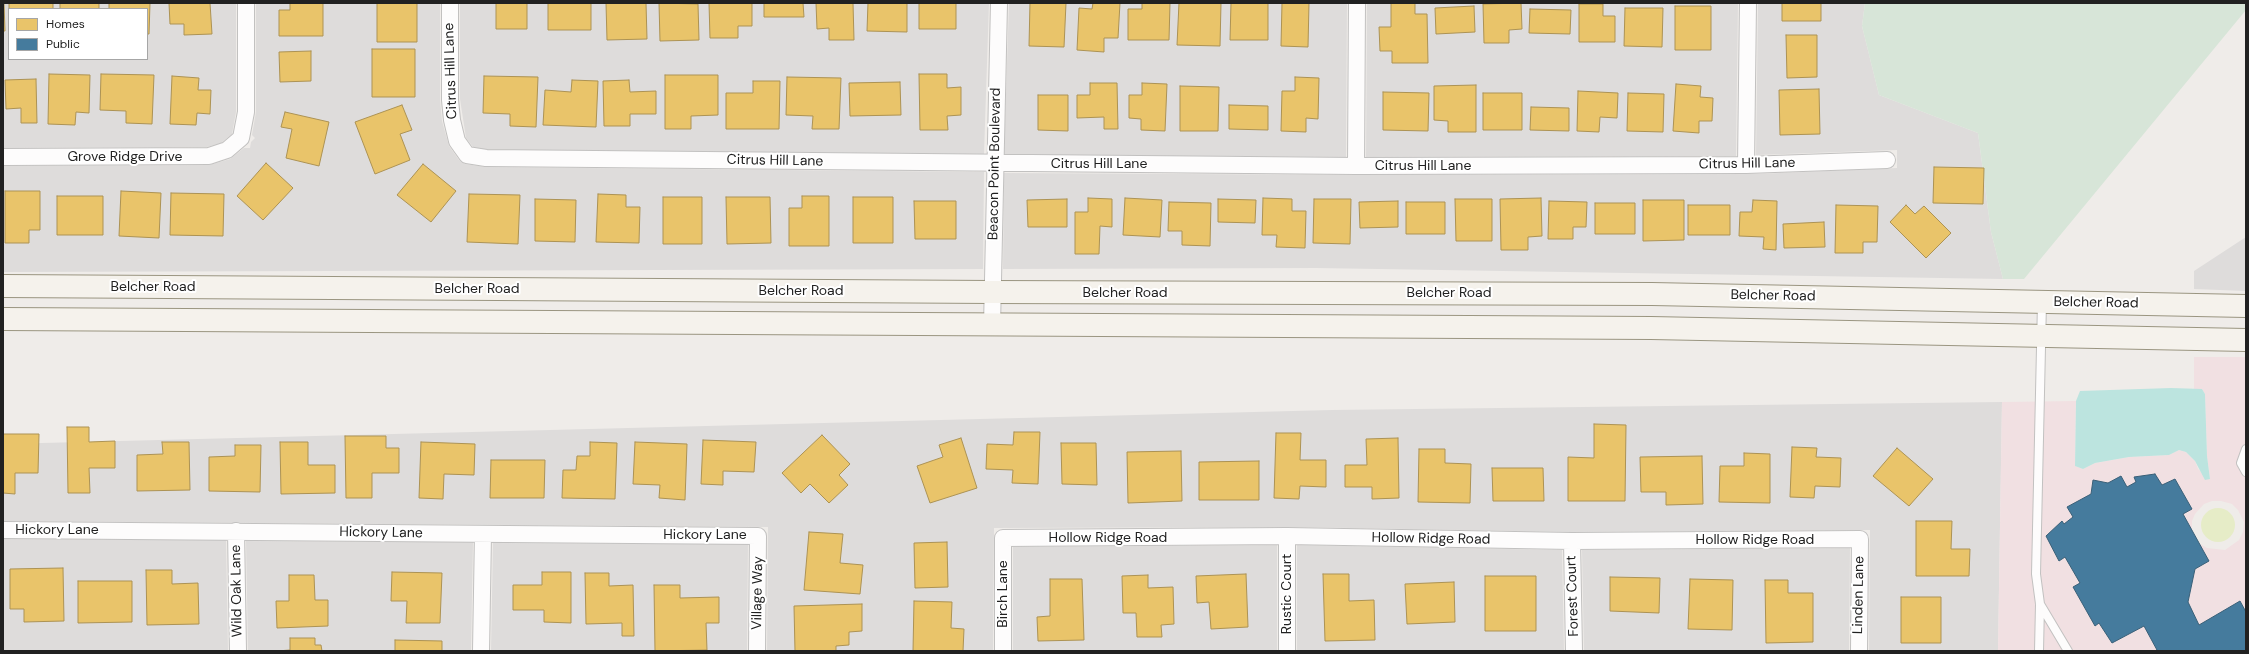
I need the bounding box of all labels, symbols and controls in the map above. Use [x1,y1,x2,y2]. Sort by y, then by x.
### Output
legend [8,8,148,60]
text: Homes [46,16,85,32]
street label: Citrus Hill Lane [441,22,461,120]
text: Public [46,36,80,52]
street label: Beacon Point Boulevard [985,88,1005,240]
street label: Grove Ridge Drive [68,149,182,165]
street label: Citrus Hill Lane [727,152,823,170]
street label: Citrus Hill Lane [1699,155,1795,173]
street label: Citrus Hill Lane [1051,156,1147,172]
street label: Citrus Hill Lane [1375,158,1471,174]
street label: Belcher Road [110,279,196,295]
street label: Belcher Road [434,281,520,297]
street label: Belcher Road [758,283,844,299]
street label: Belcher Road [1082,285,1168,301]
street label: Belcher Road [1406,285,1492,301]
street label: Belcher Road [1730,287,1816,305]
street label: Belcher Road [2053,294,2139,312]
street label: Hickory Lane [15,522,99,538]
street label: Hickory Lane [339,524,423,542]
street label: Hickory Lane [663,527,747,543]
street label: Hollow Ridge Road [1049,530,1167,546]
street label: Hollow Ridge Road [1371,530,1491,548]
street label: Hollow Ridge Road [1696,532,1814,548]
street label: Wild Oak Lane [228,544,246,638]
street label: Rustic Court [1279,554,1295,634]
street label: Forest Court [1563,555,1583,637]
street label: Village Way [749,556,767,630]
street label: Linden Lane [1850,556,1868,634]
street label: Birch Lane [995,560,1011,628]

